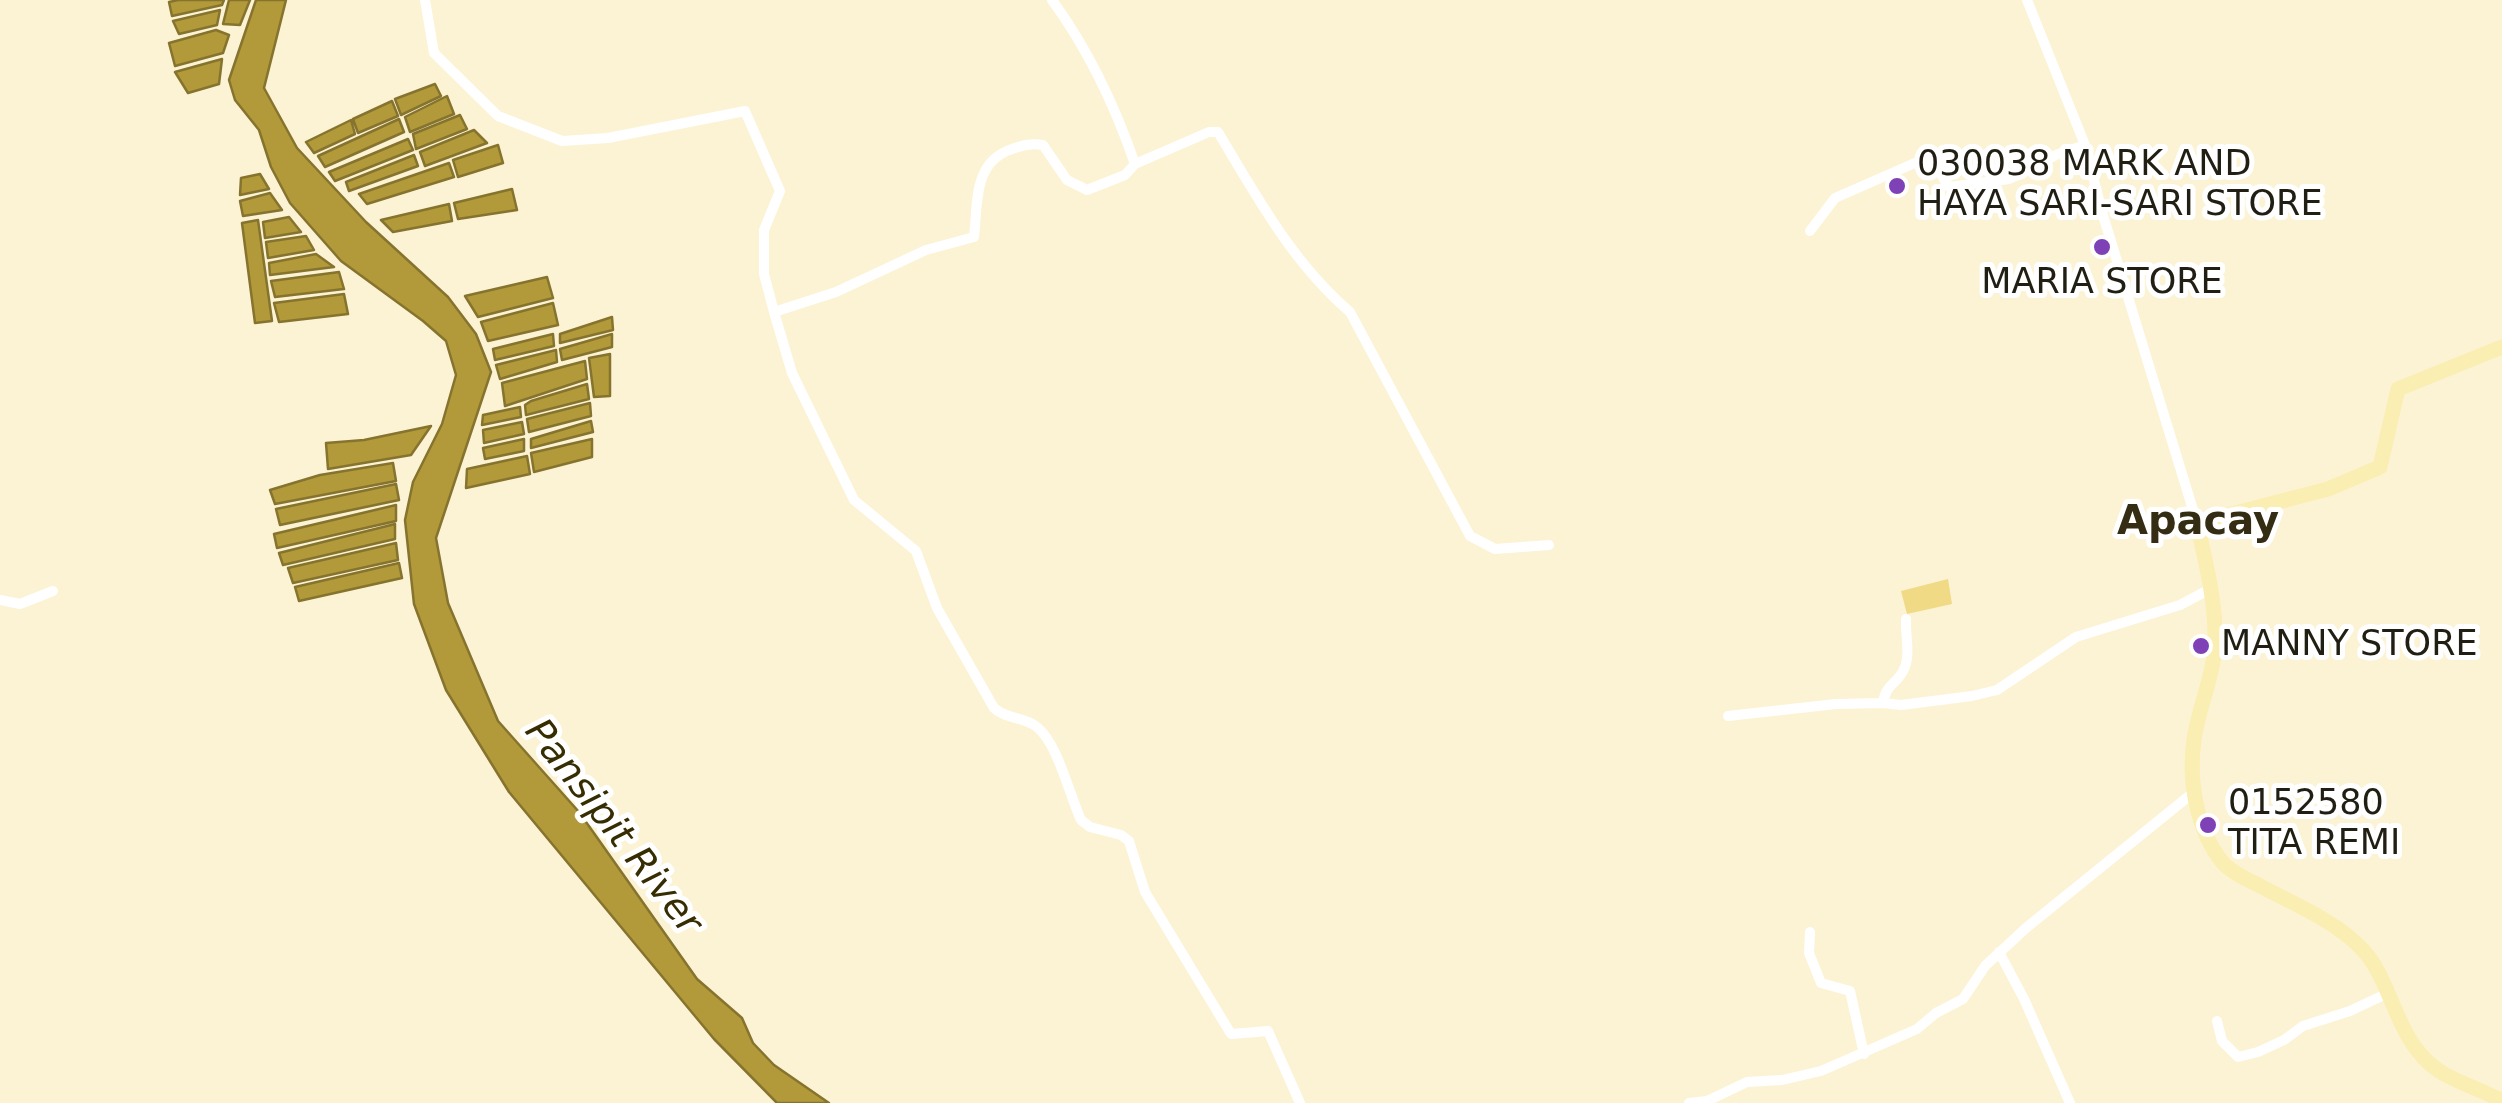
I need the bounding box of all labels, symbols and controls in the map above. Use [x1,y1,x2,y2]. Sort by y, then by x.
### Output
place label: 030038 MARK AND HAYA SARI-SARI STORE [1917,145,2323,227]
marker: 030038 MARK AND HAYA SARI-SARI STORE [1886,175,1908,197]
marker: MARIA STORE [2091,236,2113,258]
place label: MARIA STORE [1981,263,2223,305]
district label: Apacay [2117,500,2279,548]
place label: MANNY STORE [2221,625,2478,667]
marker: MANNY STORE [2190,635,2212,657]
water label: Pansipit River [514,711,710,945]
place label: 0152580 TITA REMI [2228,784,2400,866]
marker: 0152580 TITA REMI [2197,814,2219,836]

